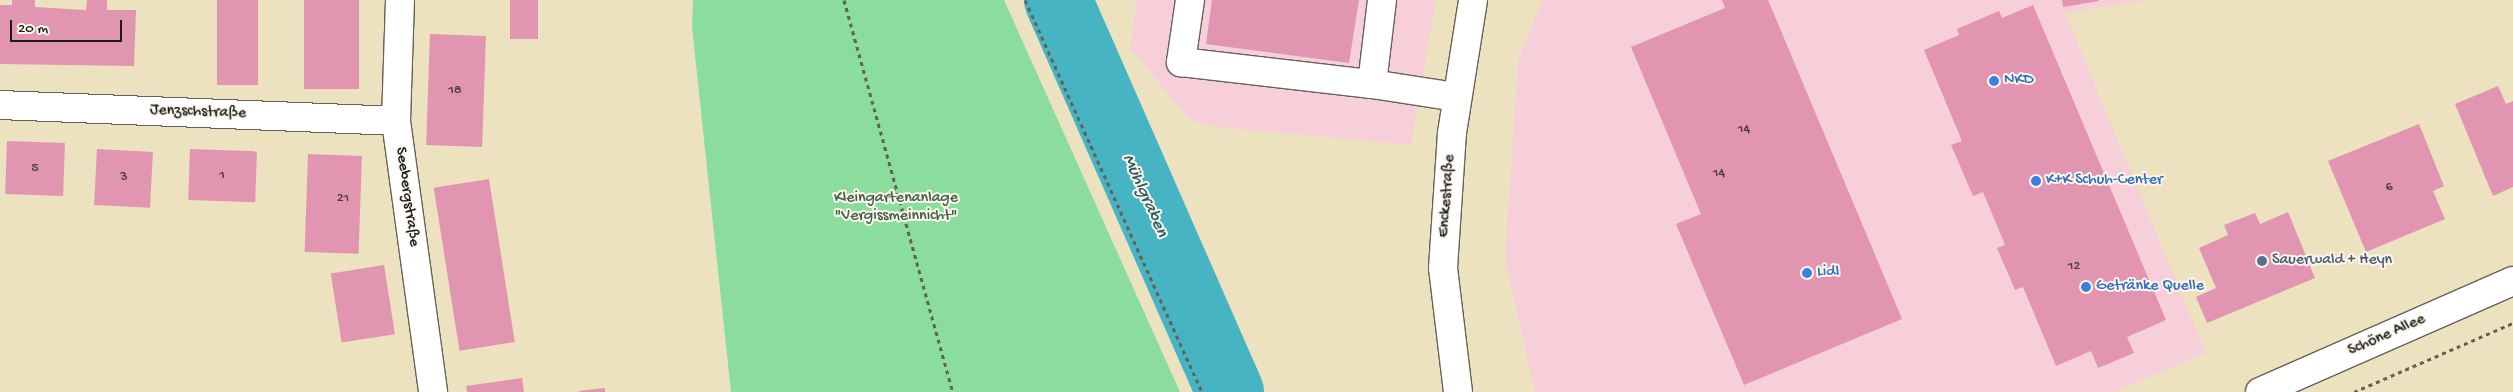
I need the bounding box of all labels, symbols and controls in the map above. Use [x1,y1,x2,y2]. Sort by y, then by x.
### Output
scale bar [12,10,125,42]
text: 20 m [18,20,48,38]
place label: NKD [2004,71,2034,91]
marker: NKD [1988,75,2000,87]
house number: 18 [448,83,462,99]
street label: Jenzschstraße [150,102,246,124]
house number: 14 [1738,122,1750,138]
street label: Seebergstraße [390,146,422,248]
water label: Mühlgraben [1116,151,1172,241]
street label: Enckestraße [1436,154,1460,238]
house number: 5 [31,161,39,177]
house number: 14 [1713,166,1725,182]
house number: 1 [219,168,225,184]
house number: 3 [120,170,128,186]
place label: K+K Schuh-Center [2046,171,2163,191]
marker: K+K Schuh-Center [2030,175,2042,187]
house number: 6 [2385,180,2393,196]
park label: Kleingartenanlage "Vergissmeinnicht" [834,189,958,227]
house number: 21 [337,191,349,207]
place label: Sauerwald + Heyn [2272,251,2392,271]
marker: Sauerwald + Heyn [2256,255,2268,267]
house number: 12 [2068,259,2080,275]
place label: Lidl [1817,263,1839,283]
marker: Lidl [1801,267,1813,279]
place label: Getränke Quelle [2096,277,2204,297]
marker: Getränke Quelle [2080,281,2092,293]
street label: Schöne Allee [2345,310,2429,362]

